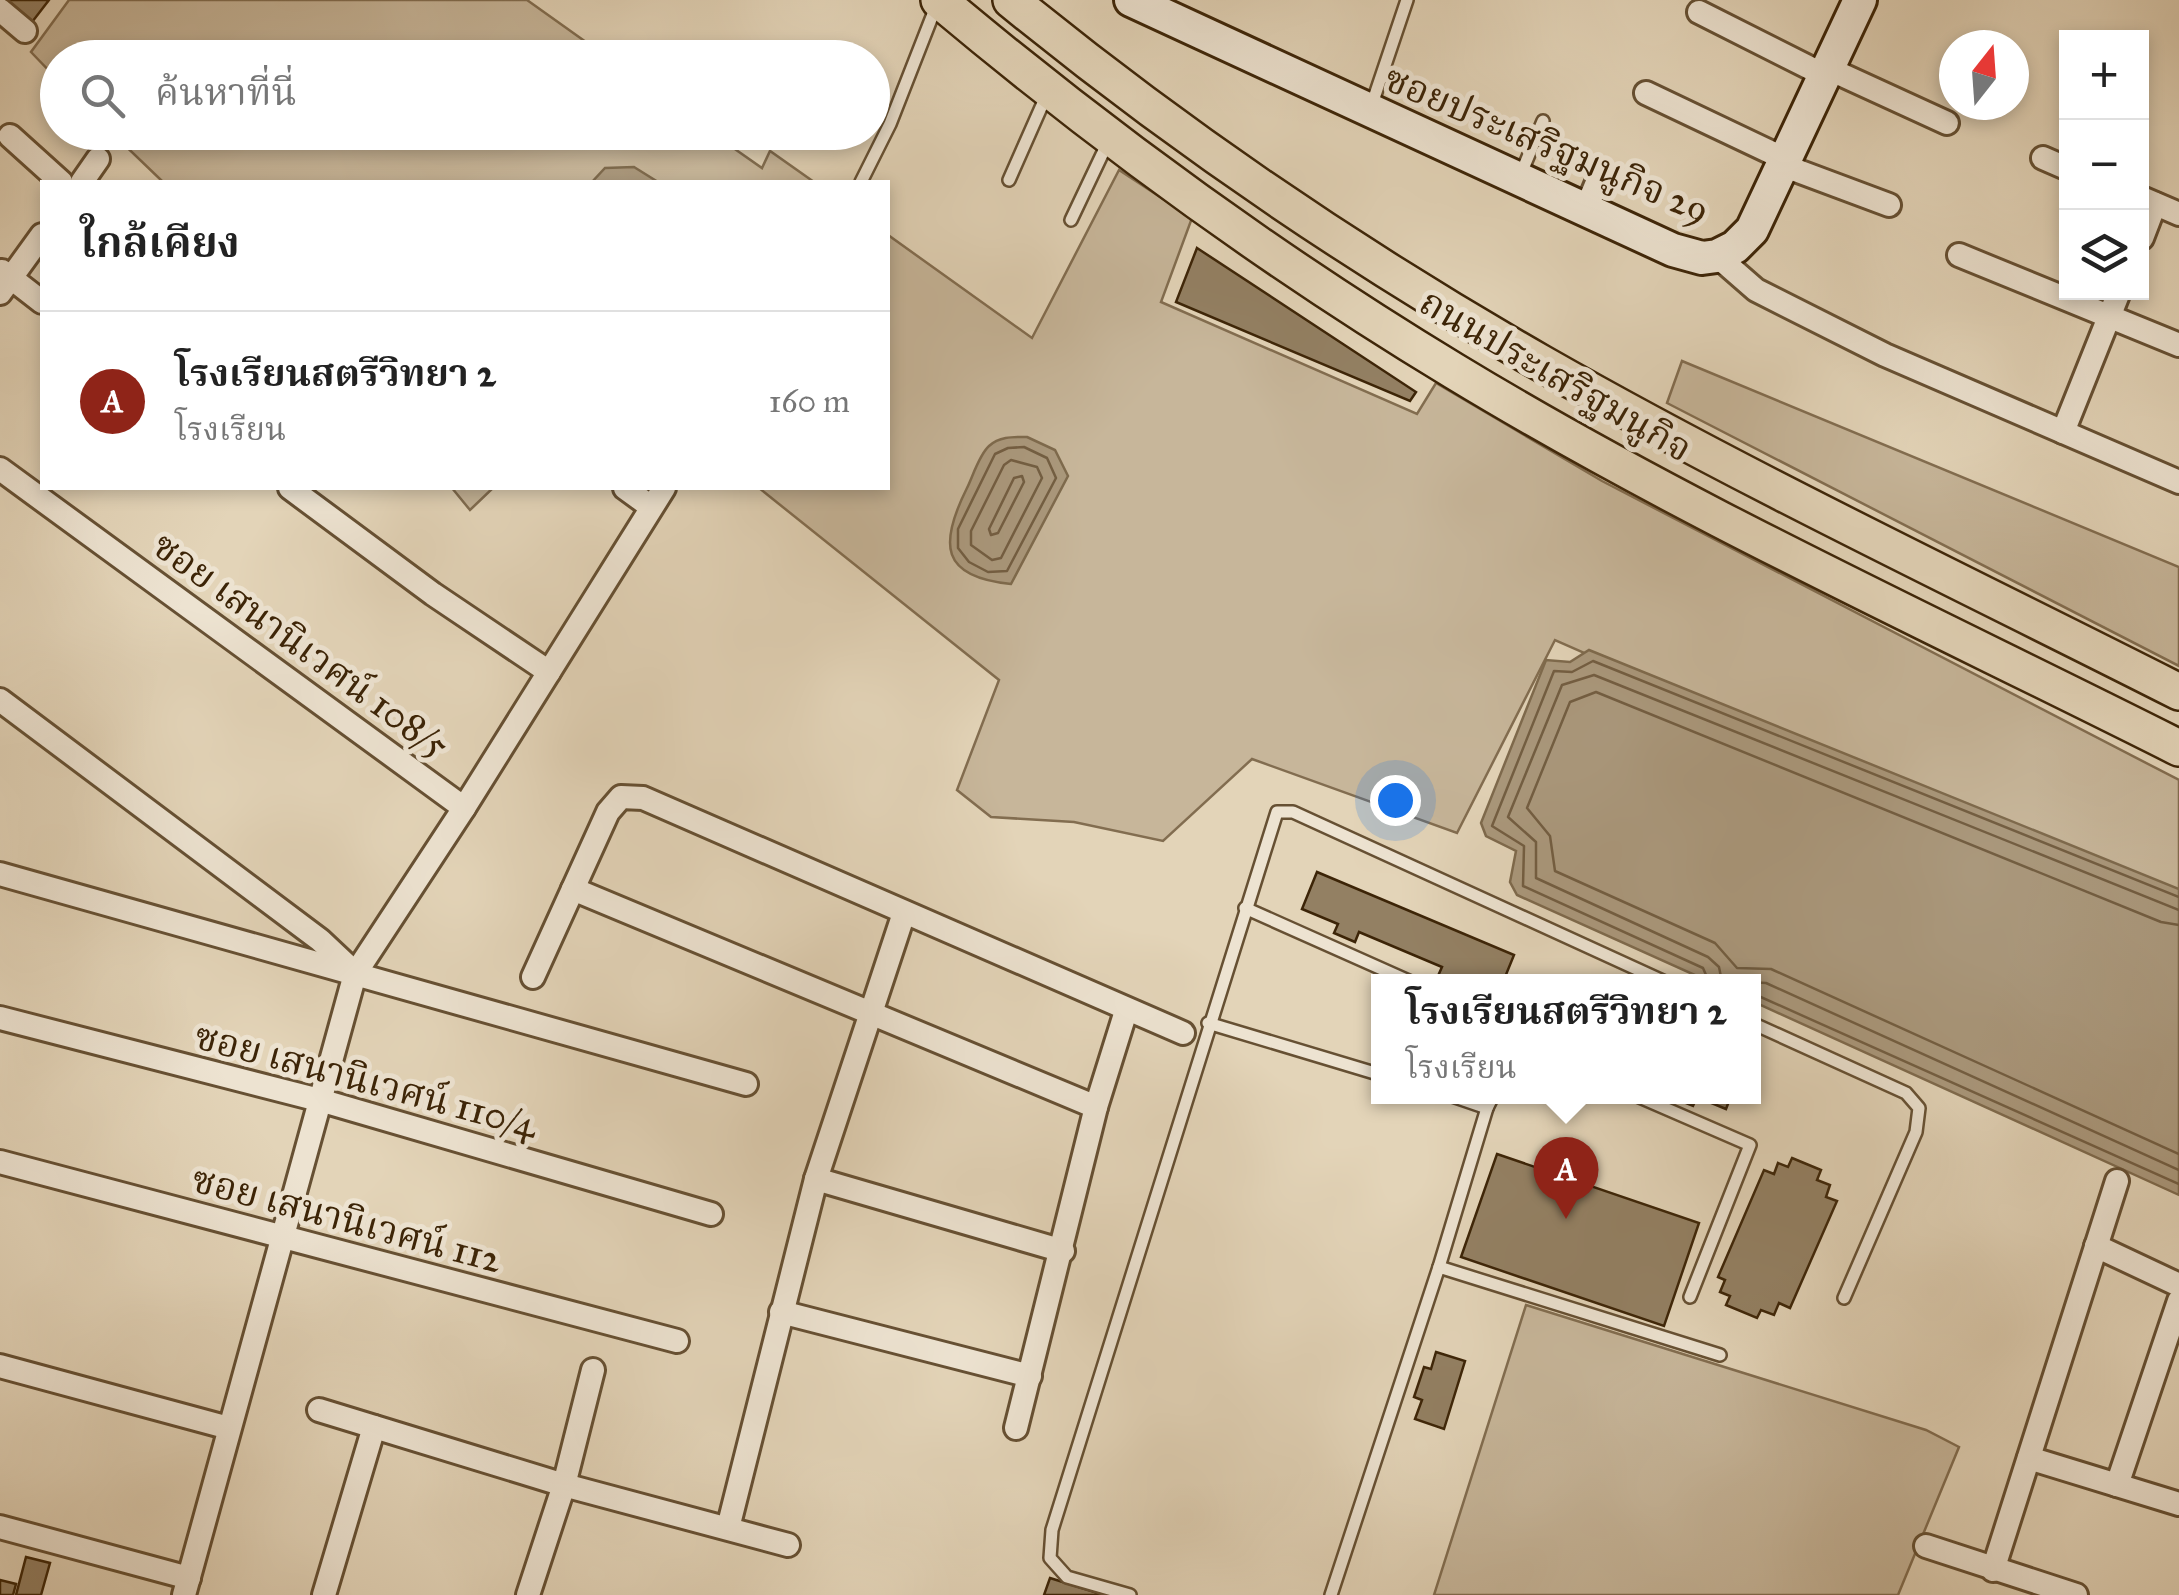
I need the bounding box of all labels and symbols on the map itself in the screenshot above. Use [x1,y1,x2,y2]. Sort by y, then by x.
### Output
north arrow [1939,30,2029,120]
street label: ซอยประเสริฐมนูกิจ 29 [1377,55,1716,235]
street label: ถนนประเสริฐมนูกิจ [1411,278,1700,473]
street label: ซอย เสนานิเวศน์ 108/5 [144,522,458,768]
your location [1370,775,1421,826]
street label: ซอย เสนานิเวศน์ 110/4 [190,1012,543,1148]
pin: A [1534,1136,1598,1219]
street label: ซอย เสนานิเวศน์ 112 [187,1156,507,1283]

